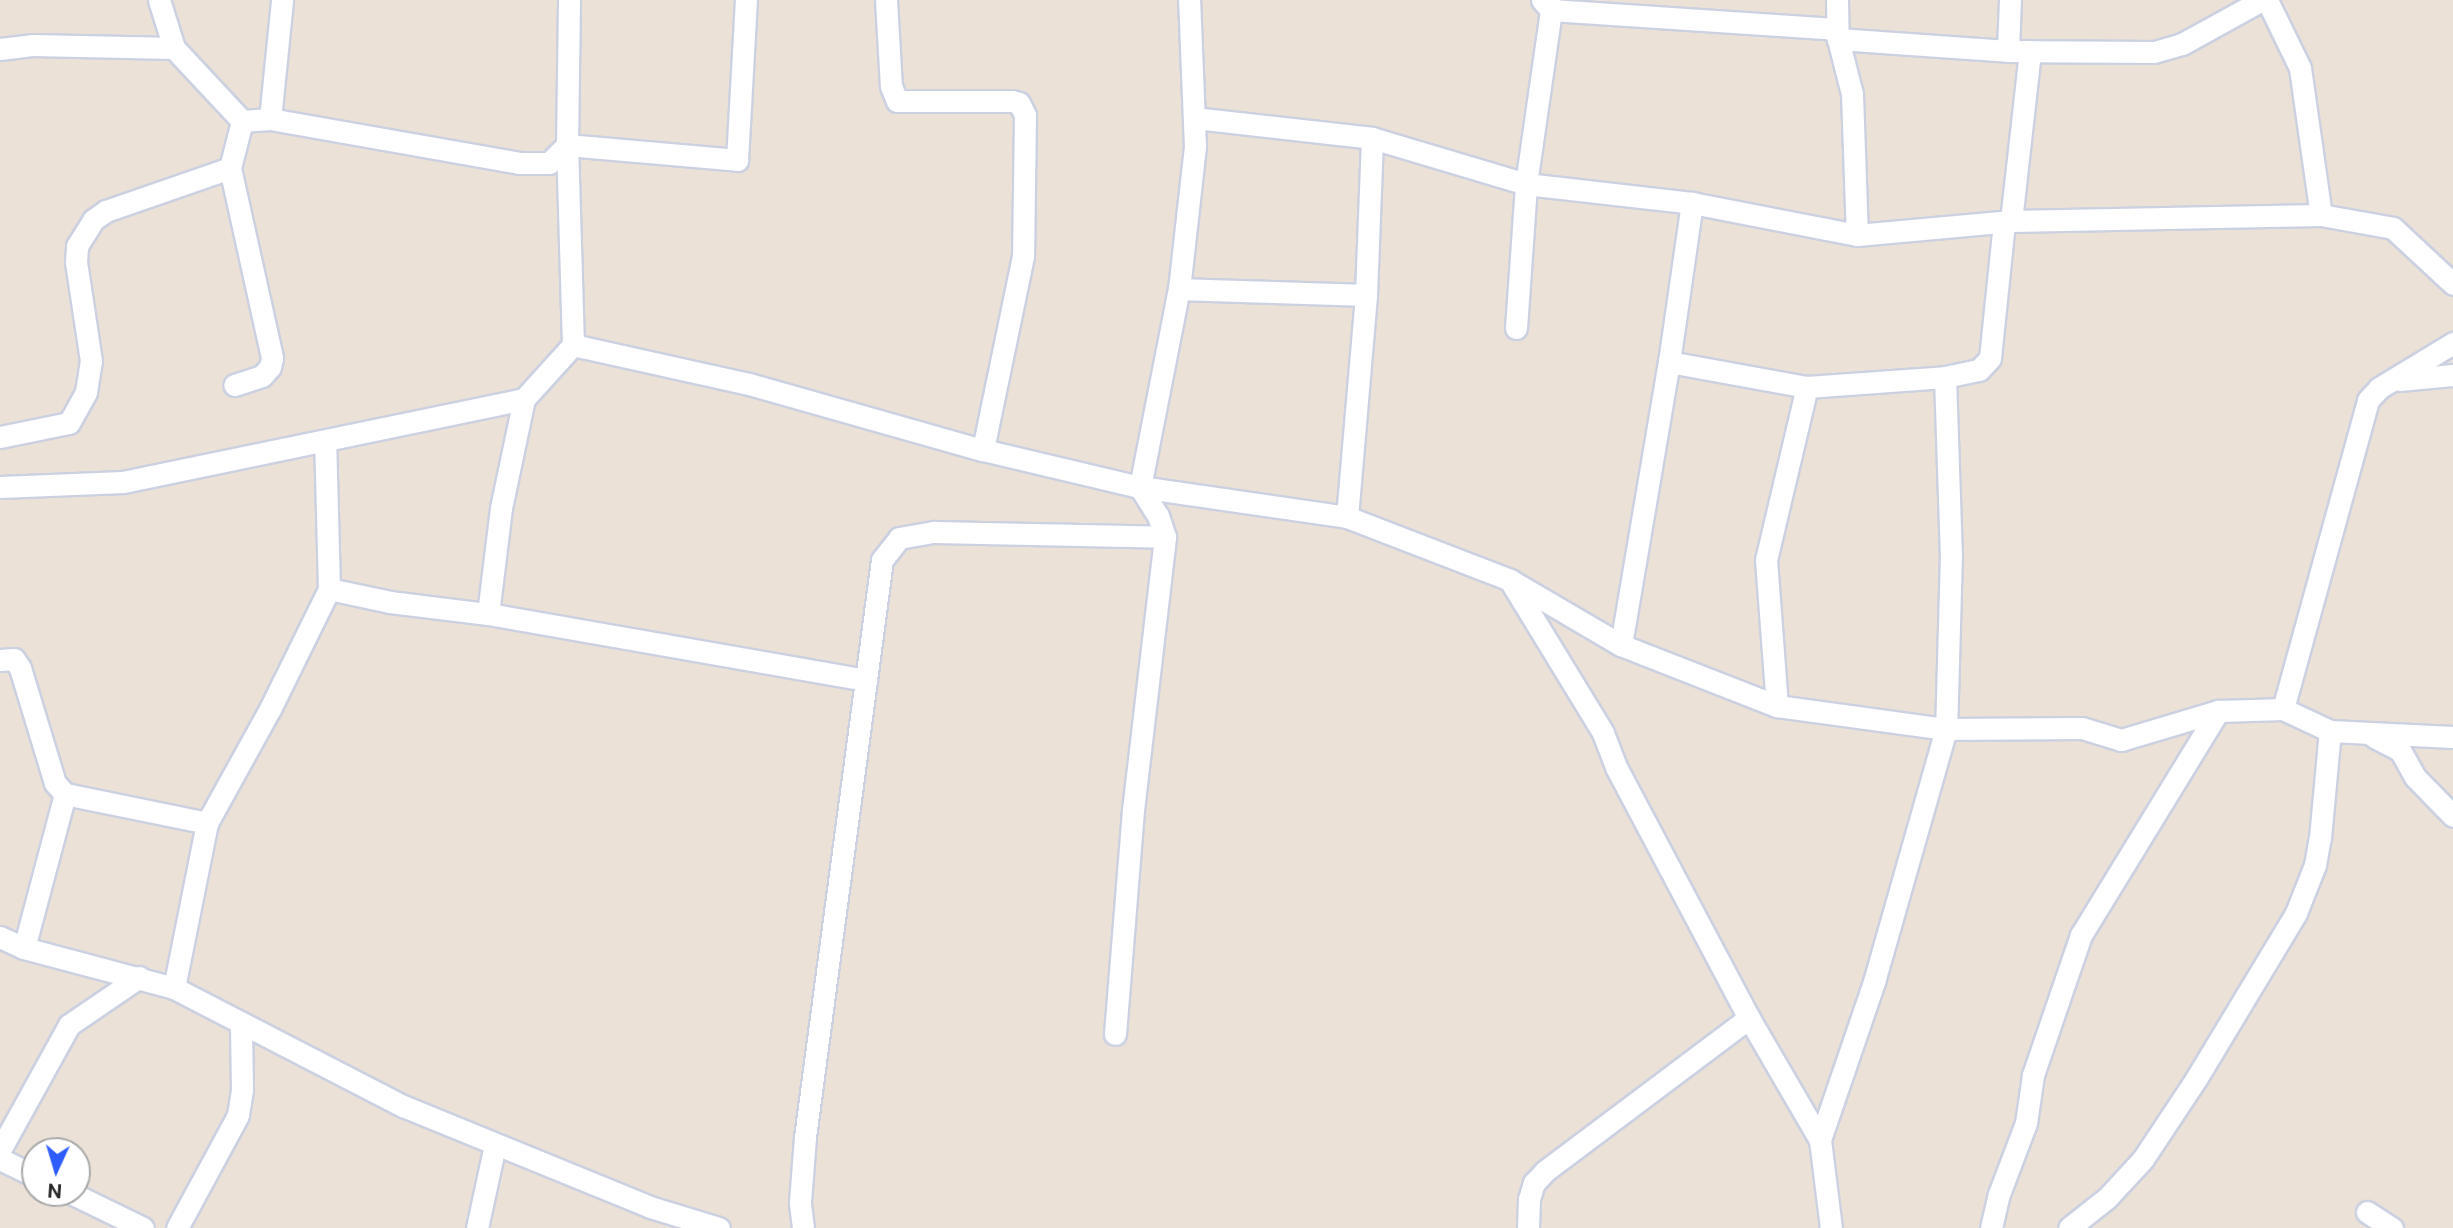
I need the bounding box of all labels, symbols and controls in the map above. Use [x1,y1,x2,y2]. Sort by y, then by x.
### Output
north arrow [21,1137,91,1207]
text: N [47,1179,63,1202]

